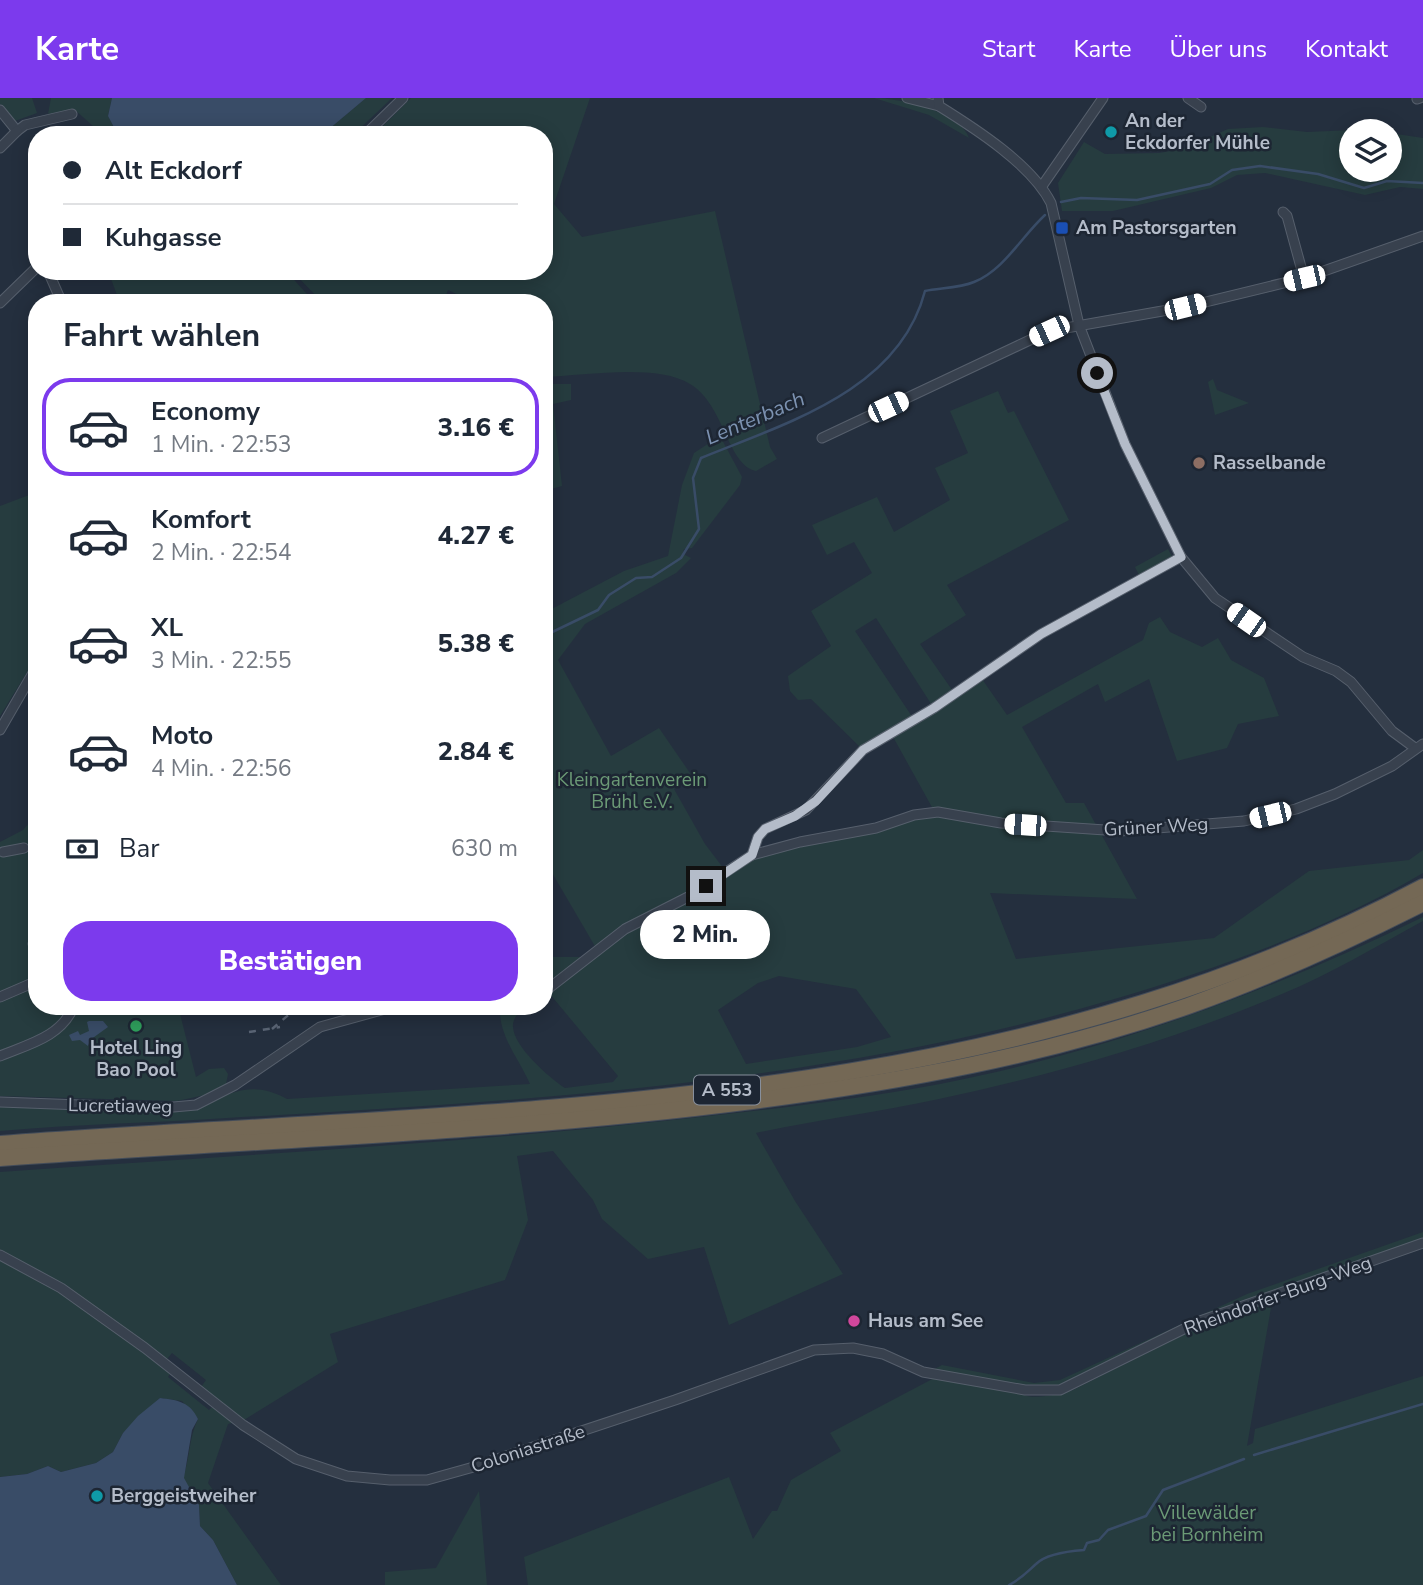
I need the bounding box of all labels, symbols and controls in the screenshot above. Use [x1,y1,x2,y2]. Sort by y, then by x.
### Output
text: Karte [35,27,119,72]
text: Start [982,33,1035,65]
text: Karte [1073,33,1131,65]
text: Über uns [1169,33,1267,65]
text: Kontakt [1305,33,1388,65]
place label: An der Eckdorfer Mühle [1125,108,1270,156]
map controls [1339,119,1402,182]
button: layers [1339,119,1402,182]
marker: An der Eckdorfer Mühle [1103,124,1119,140]
text: Alt Eckdorf [105,153,242,188]
place label: Am Pastorsgarten [1076,215,1237,241]
text: Kuhgasse [105,220,222,255]
marker: Am Pastorsgarten [1054,220,1070,236]
car [1282,263,1327,293]
car [1163,292,1208,322]
car [1026,313,1073,349]
text: Fahrt wählen [63,314,260,357]
route start [1081,357,1113,389]
water label: Lenterbach [701,385,809,451]
car [865,389,912,425]
text: Economy [151,394,260,429]
icon: car [67,396,130,459]
text: 3.16 € [438,410,514,445]
text: 1 Min. · 22:53 [151,429,292,460]
place label: Rasselbande [1213,450,1326,476]
marker: Rasselbande [1191,455,1207,471]
text: Komfort [151,502,251,537]
icon: car [67,504,130,567]
text: 4.27 € [438,518,514,553]
text: 2 Min. · 22:54 [151,537,292,568]
car [1223,599,1270,641]
text: XL [151,610,183,645]
icon: car [67,612,130,675]
text: 5.38 € [438,626,514,661]
text: 3 Min. · 22:55 [151,645,292,676]
text: Moto [151,718,213,753]
icon: car [67,720,130,783]
text: 2.84 € [438,734,514,769]
text: 4 Min. · 22:56 [151,753,292,784]
park label: Kleingartenverein Brühl e.V. [557,767,707,815]
car [1248,800,1293,830]
street label: Grüner Weg [1103,811,1209,843]
car [1004,813,1047,837]
icon: cash [63,830,101,868]
text: Bar [119,831,160,866]
text: 630 m [451,833,518,864]
route end [690,870,722,902]
callout: 2 Min. [641,910,771,960]
text: 2 Min. [672,919,738,950]
button: Bestätigen [63,921,518,1001]
marker: Hotel Ling Bao Pool [128,1018,144,1034]
place label: Hotel Ling Bao Pool [90,1035,182,1083]
road number: A 553 [694,1076,760,1105]
street label: Lucretiaweg [68,1092,172,1120]
street label: Rheindorfer-Burg-Weg [1181,1250,1375,1342]
place label: Haus am See [868,1308,983,1334]
marker: Haus am See [846,1313,862,1329]
street label: Coloniastraße [468,1418,588,1480]
place label: Berggeistweiher [111,1483,257,1509]
marker: Berggeistweiher [89,1488,105,1504]
park label: Villewälder bei Bornheim [1150,1500,1264,1548]

